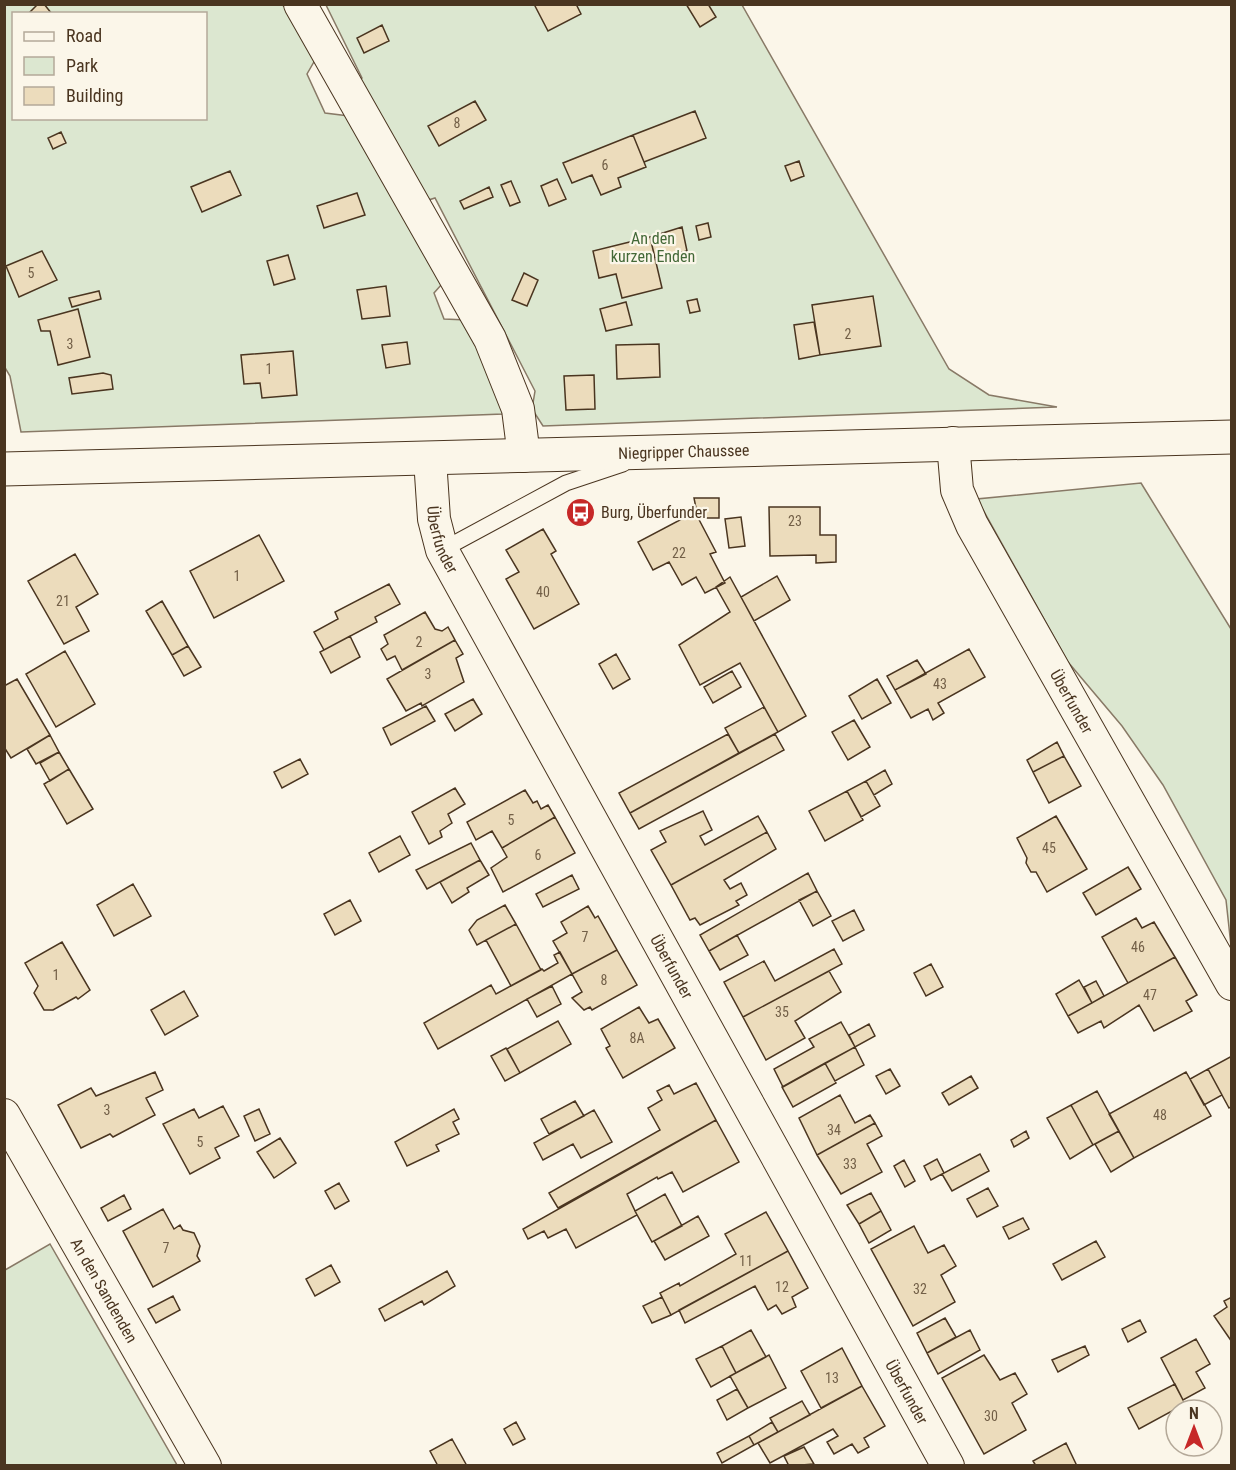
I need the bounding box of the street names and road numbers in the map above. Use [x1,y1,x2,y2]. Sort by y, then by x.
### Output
street label: Niegripper Chaussee [618,440,750,462]
street label: Überfunder [424,505,462,577]
street label: Überfunder [1046,666,1098,737]
street label: Überfunder [647,931,697,1002]
street label: An den Sandenden [67,1235,142,1346]
street label: Überfunder [882,1357,932,1427]

